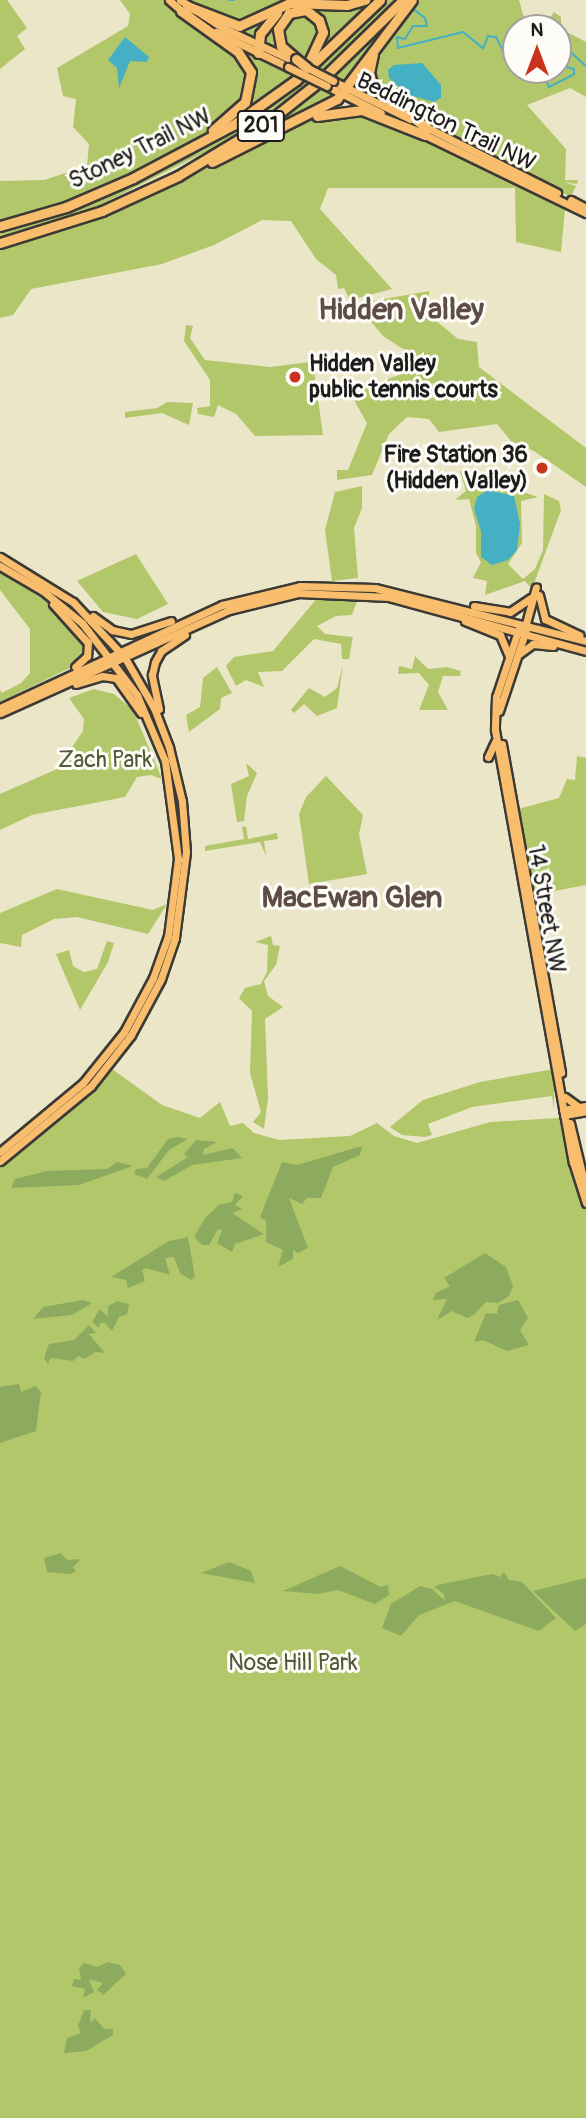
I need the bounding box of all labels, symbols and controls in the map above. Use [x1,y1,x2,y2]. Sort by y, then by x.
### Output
north arrow [502,14,572,84]
text: N [531,18,543,42]
street label: Beddington Trail NW [352,67,540,177]
street label: Stoney Trail NW [64,103,216,195]
road number: 201 [236,108,286,144]
district label: Hidden Valley [318,292,484,328]
place label: Hidden Valley public tennis courts [309,350,498,404]
marker: Hidden Valley public tennis courts [287,369,303,385]
place label: Fire Station 36 (Hidden Valley) [384,441,528,495]
marker: Fire Station 36 (Hidden Valley) [534,460,550,476]
park label: Zach Park [58,746,152,774]
street label: 14 Street NW [521,843,571,975]
district label: MacEwan Glen [261,880,443,916]
park label: Nose Hill Park [228,1649,358,1677]

